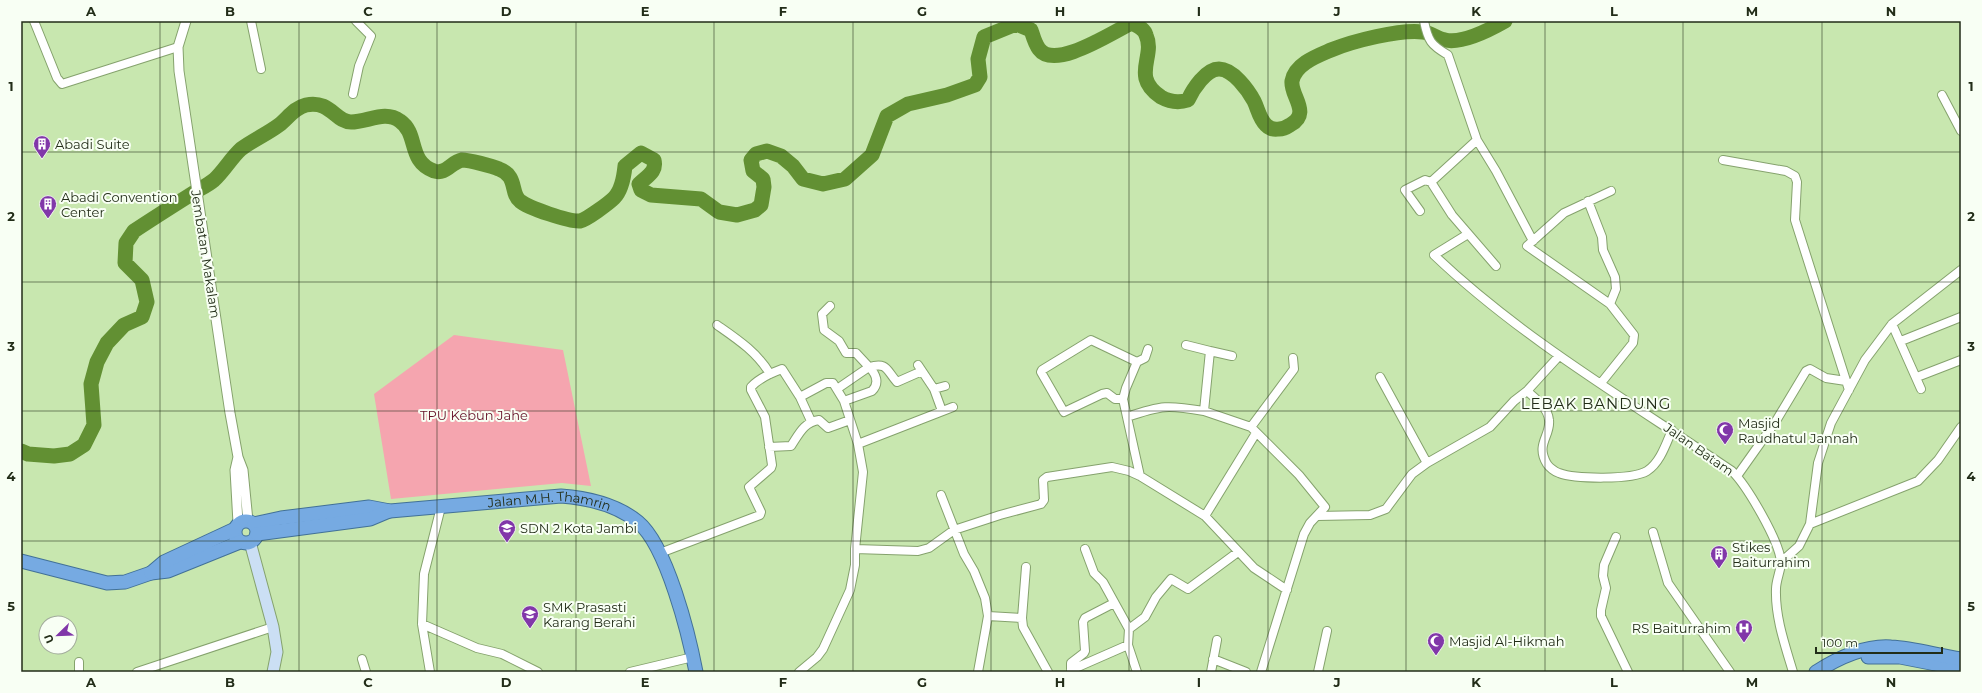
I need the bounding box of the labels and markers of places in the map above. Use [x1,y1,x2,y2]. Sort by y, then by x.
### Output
building icon: Abadi Suite [32,134,52,159]
place label: Abadi Suite [55,136,130,152]
place label: Abadi Convention Center [61,189,177,220]
building icon: Abadi Convention Center [38,194,58,219]
place label: Masjid Raudhatul Jannah [1738,415,1858,446]
mosque icon: Masjid Raudhatul Jannah [1715,420,1735,445]
school or university icon: SDN 2 Kota Jambi [497,518,517,543]
place label: SDN 2 Kota Jambi [520,520,637,536]
place label: Stikes Baiturrahim [1732,539,1810,570]
building icon: Stikes Baiturrahim [1709,544,1729,569]
place label: SMK Prasasti Karang Berahi [543,599,635,630]
school or university icon: SMK Prasasti Karang Berahi [520,604,540,629]
hospital icon: RS Baiturrahim [1734,618,1754,643]
place label: RS Baiturrahim [1632,620,1731,636]
mosque icon: Masjid Al-Hikmah [1426,631,1446,656]
place label: Masjid Al-Hikmah [1449,633,1564,649]

